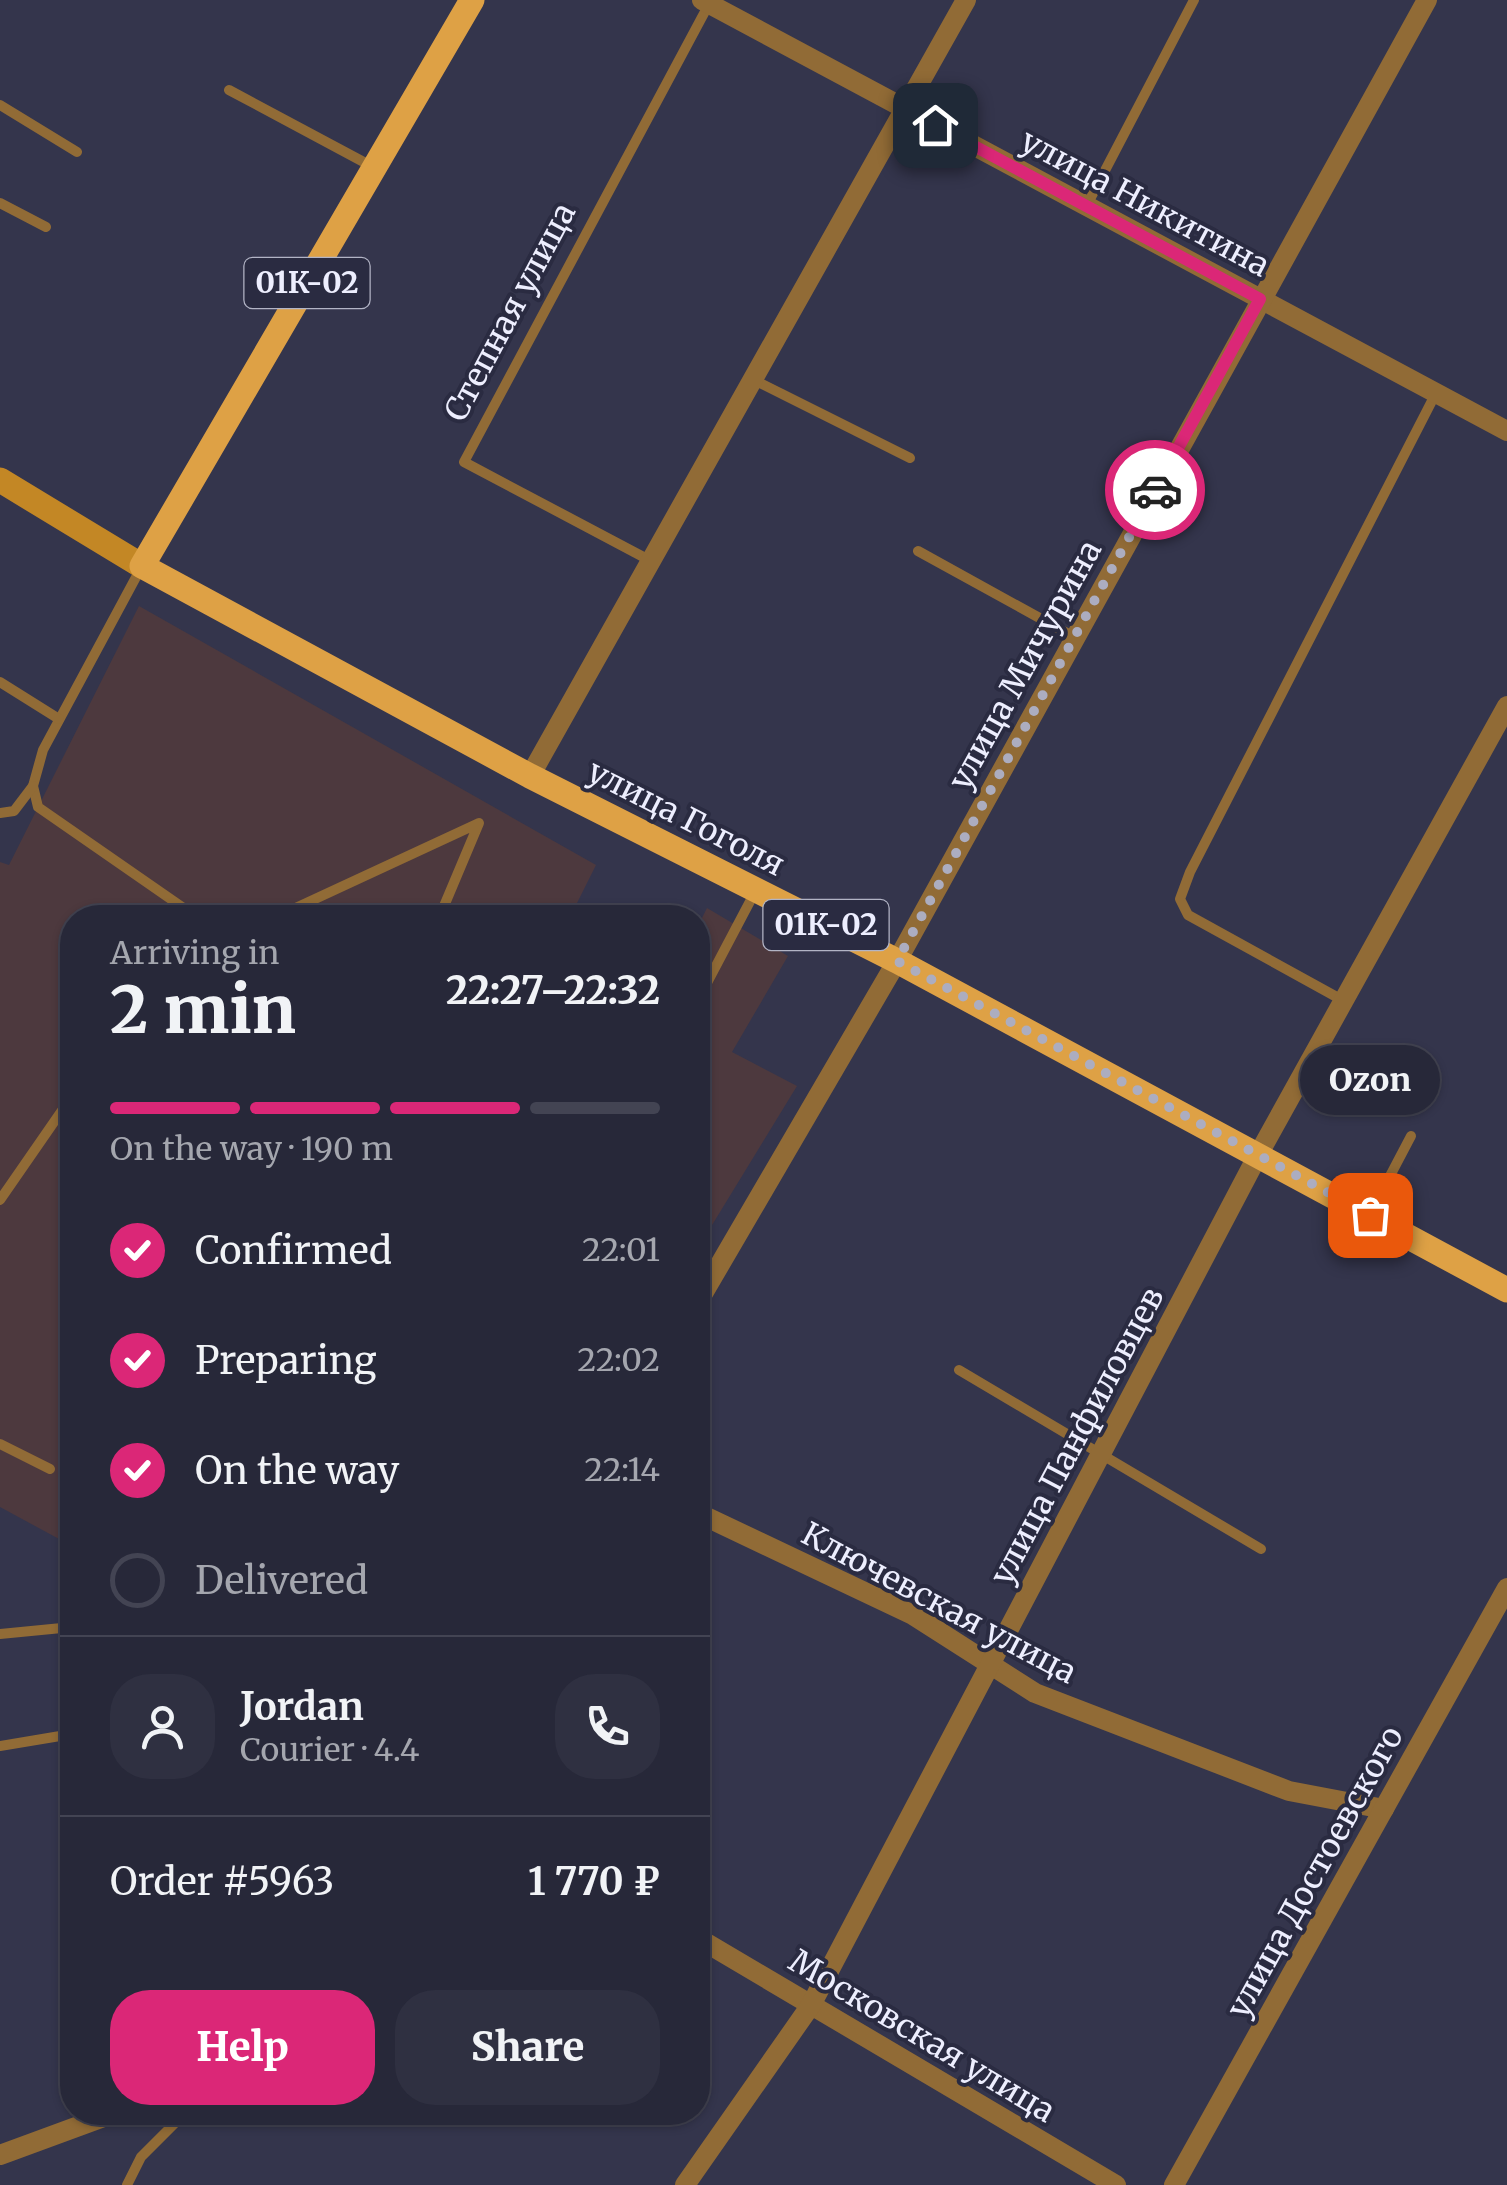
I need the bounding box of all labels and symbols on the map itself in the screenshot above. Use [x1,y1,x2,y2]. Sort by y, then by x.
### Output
pin [893,83,978,168]
street label: улица Никитина [1014,121,1276,285]
street label: Степная улица [436,196,584,428]
road number: 01К-02 [244,258,370,308]
courier [1105,440,1205,540]
street label: улица Мичурина [940,533,1110,797]
street label: улица Гоголя [581,751,791,885]
road number: 01К-02 [764,900,888,950]
callout: Ozon [1300,1045,1440,1115]
pin [1328,1173,1413,1258]
street label: улица Панфиловцев [982,1280,1172,1592]
street label: Ключевская улица [795,1514,1083,1692]
street label: улица Достоевского [1218,1719,1412,2025]
street label: Московская улица [782,1941,1062,2131]

